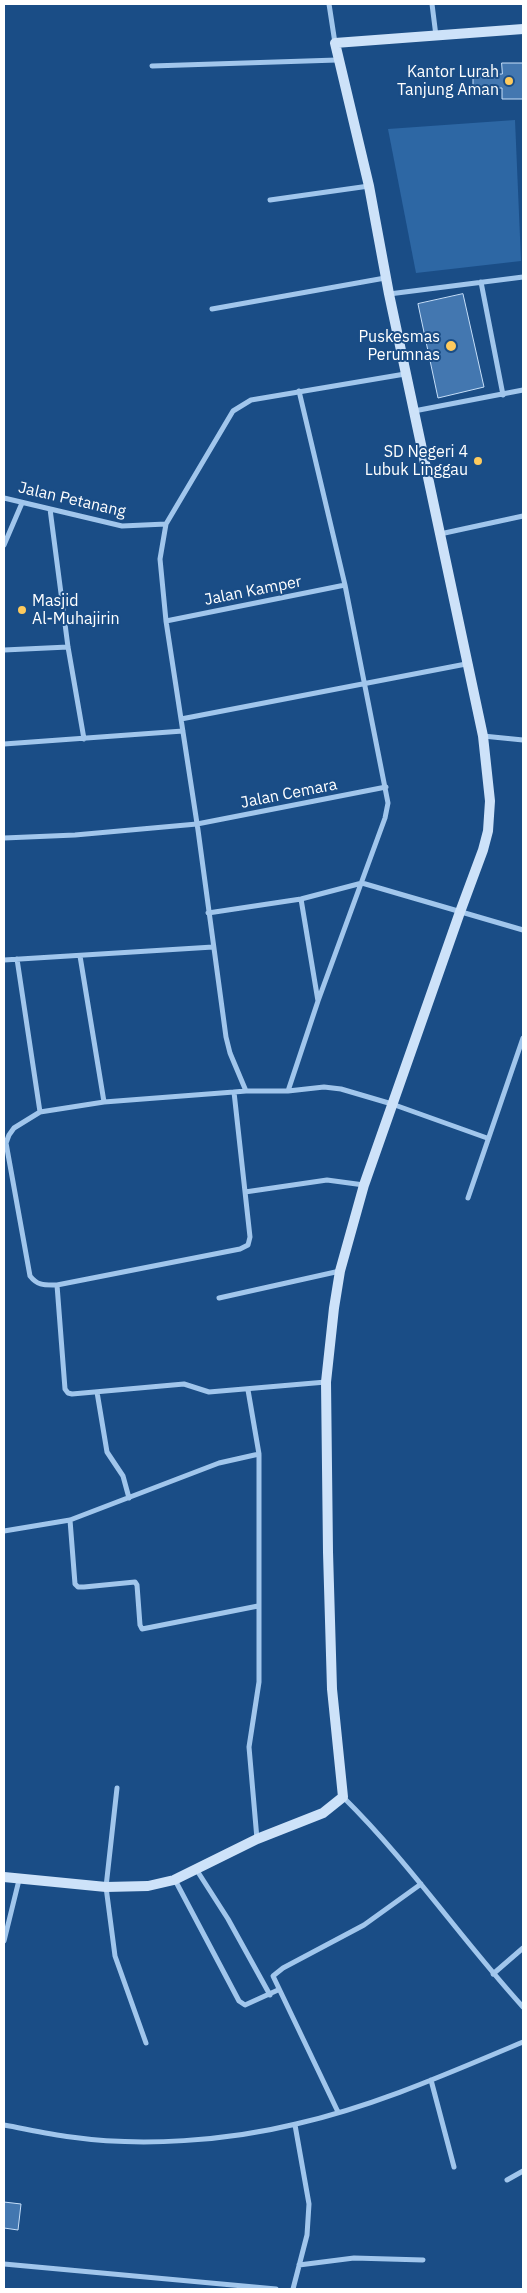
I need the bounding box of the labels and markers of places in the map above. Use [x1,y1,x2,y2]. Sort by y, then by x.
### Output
place label: Kantor Lurah Tanjung Aman [397,62,499,100]
marker: Kantor Lurah Tanjung Aman [503,75,515,87]
place label: Puskesmas Perumnas [358,327,440,365]
marker: Puskesmas Perumnas [444,339,458,353]
place label: SD Negeri 4 Lubuk Linggau [365,442,468,480]
marker: SD Negeri 4 Lubuk Linggau [472,455,484,467]
place label: Masjid Al-Muhajirin [32,591,120,629]
marker: Masjid Al-Muhajirin [16,604,28,616]

